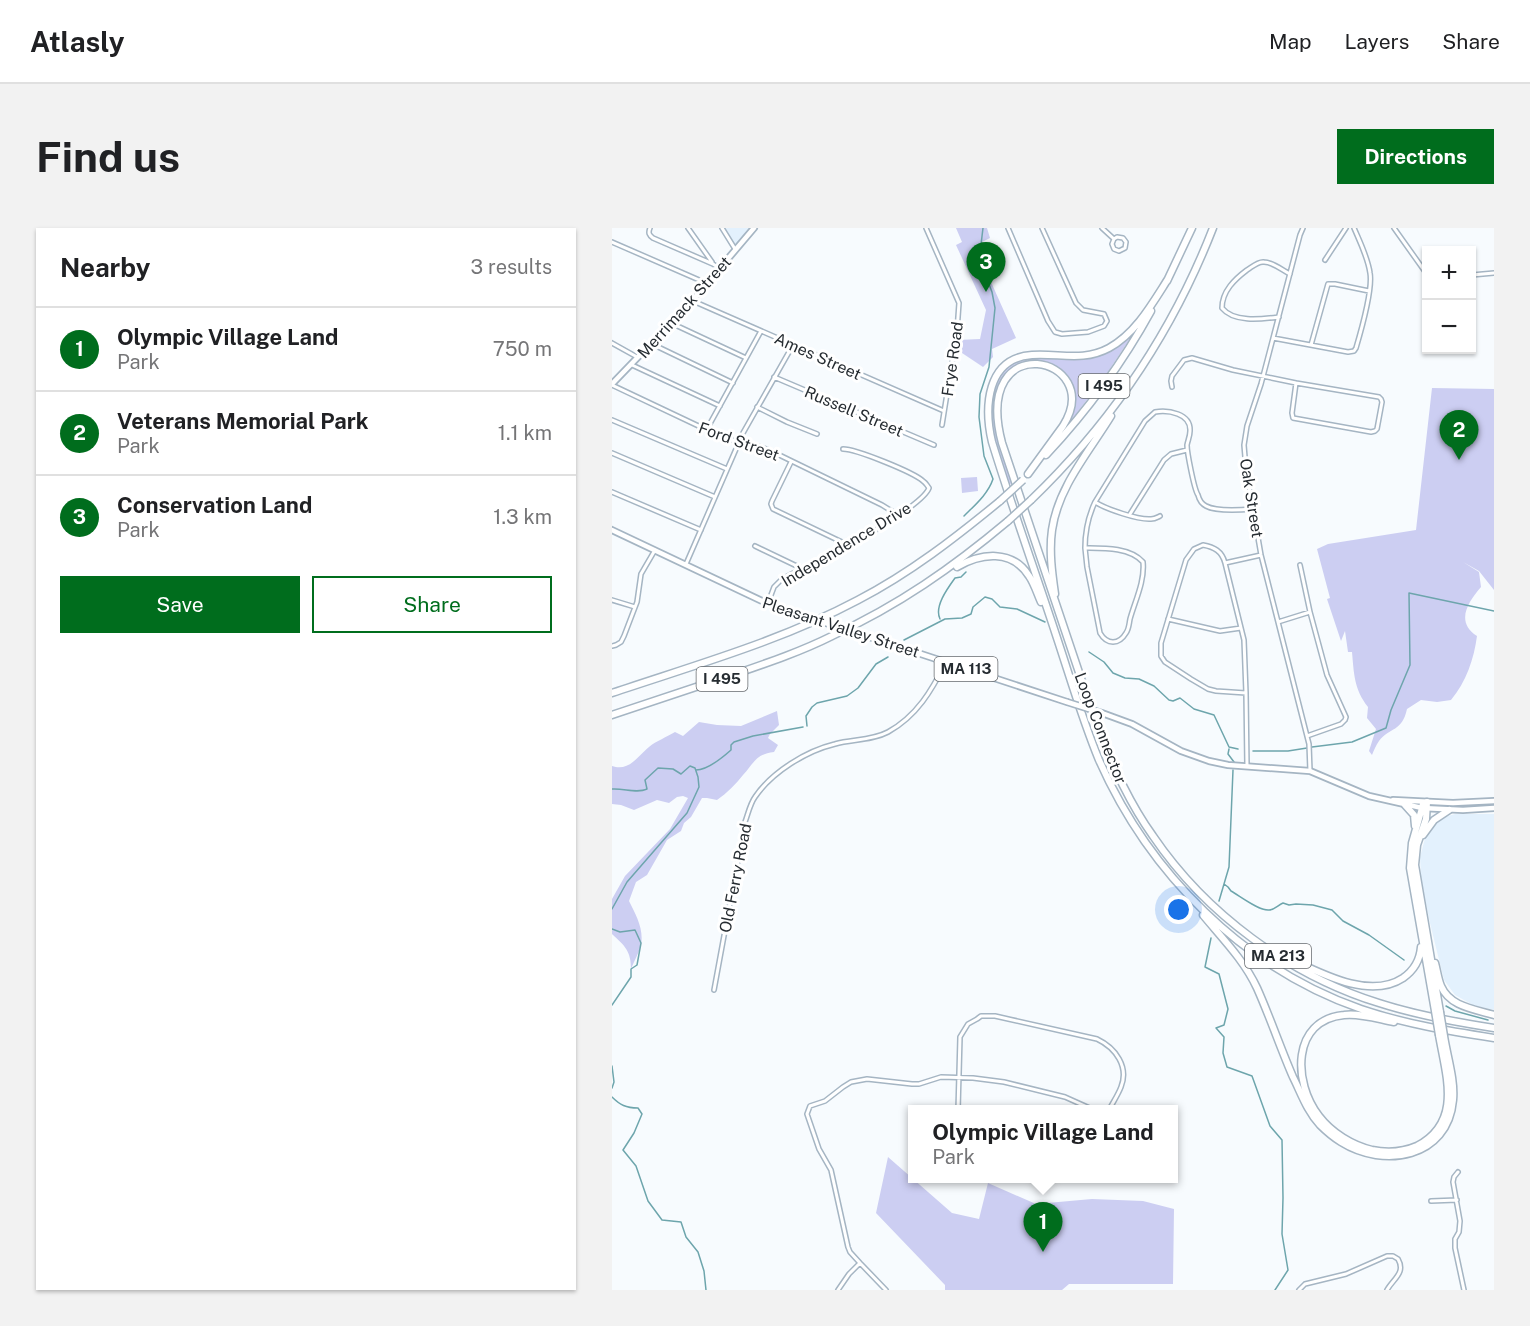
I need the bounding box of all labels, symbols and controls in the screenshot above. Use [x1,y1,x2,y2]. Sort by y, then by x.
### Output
text: Atlasly [30,25,124,58]
text: Map [1269,29,1312,54]
text: Layers [1345,29,1409,54]
text: Share [1442,29,1500,54]
button: Directions [1337,129,1494,184]
text: Find us [36,132,180,181]
pin: 3 [966,242,1006,292]
map controls [1422,246,1476,354]
button: + [1422,246,1476,300]
text: Nearby [60,252,150,283]
street label: Merrimack Street [634,252,735,362]
text: 3 results [471,255,552,279]
button: − [1422,300,1476,354]
street label: Frye Road [938,321,967,398]
text: Olympic Village Land [117,324,338,350]
street label: Ames Street [772,329,864,384]
text: 1 [75,337,84,361]
text: 750 m [493,337,552,361]
text: Park [117,350,160,374]
road number: I 495 [1078,374,1130,398]
street label: Russell Street [802,382,906,441]
text: Veterans Memorial Park [117,408,369,434]
pin: 2 [1440,410,1478,460]
street label: Ford Street [696,418,782,465]
text: 2 [73,421,86,445]
text: 1.1 km [498,421,552,445]
text: Park [117,434,160,458]
street label: Oak Street [1236,457,1267,539]
text: Conservation Land [117,492,312,518]
street label: Independence Drive [778,498,915,591]
text: 3 [73,505,86,529]
text: 1.3 km [493,505,552,529]
text: Park [117,518,160,542]
button: Save [60,576,300,633]
button: Share [312,576,552,633]
street label: Pleasant Valley Street [760,593,922,662]
road number: MA 113 [934,657,998,681]
road number: I 495 [696,667,748,691]
street label: Loop Connector [1071,670,1130,786]
street label: Old Ferry Road [716,822,755,934]
your location [1164,895,1193,924]
road number: MA 213 [1245,944,1311,968]
popup [908,1105,1178,1183]
text: Olympic Village Land [932,1119,1154,1145]
text: Park [932,1145,975,1169]
pin: 1 [1024,1202,1062,1252]

